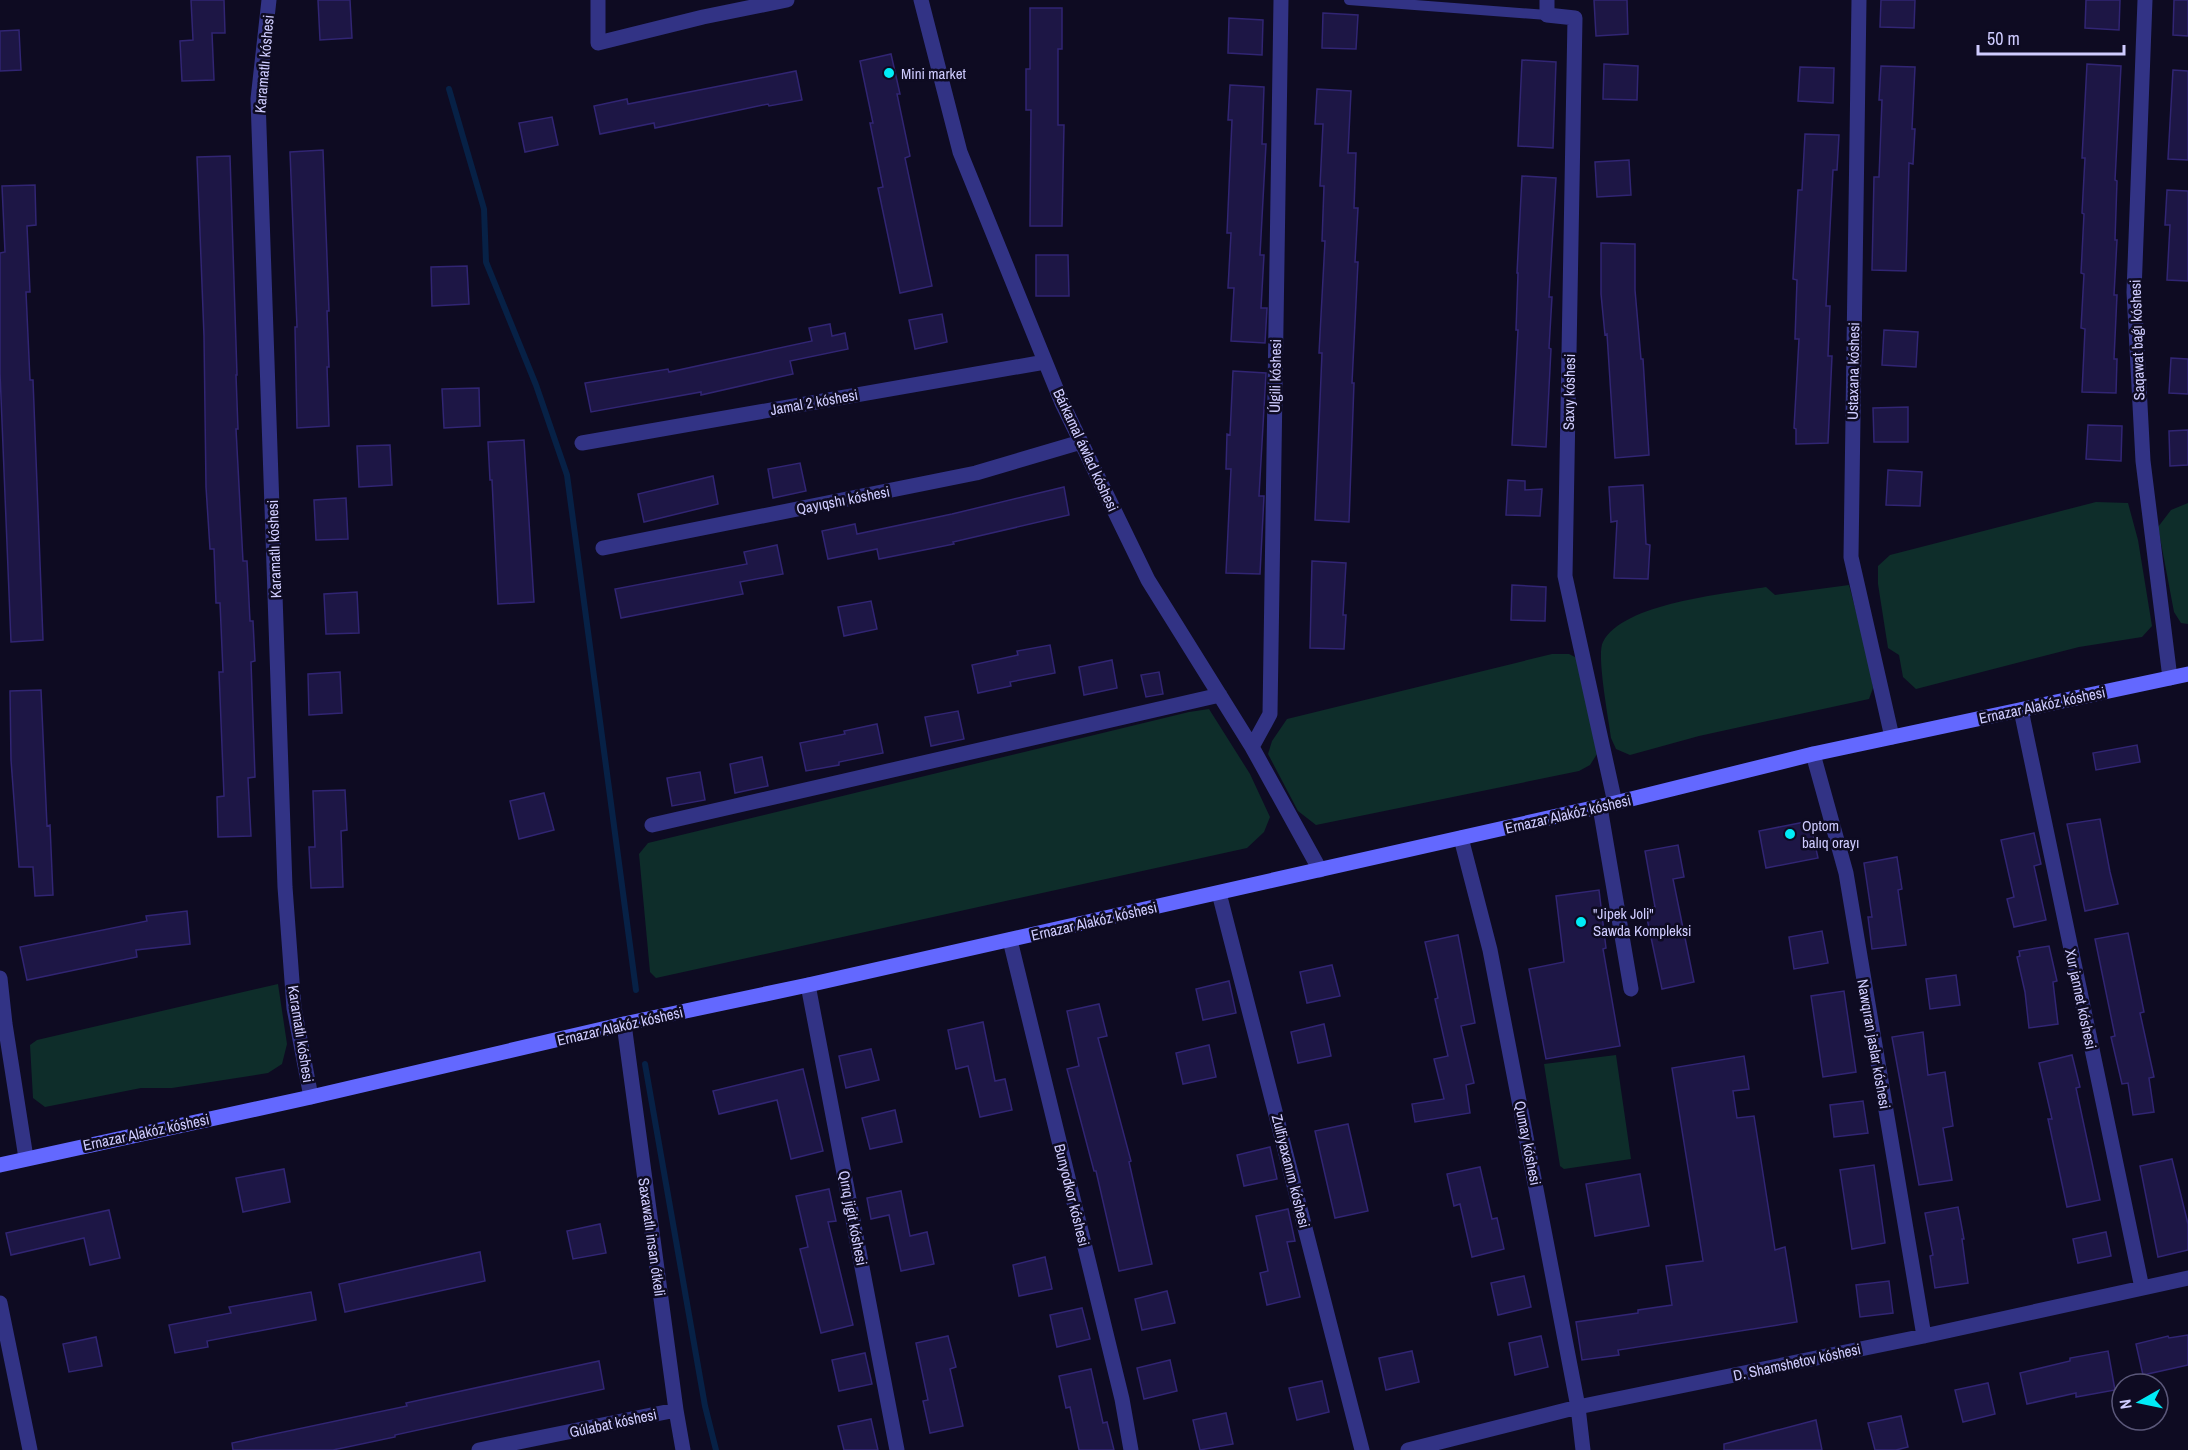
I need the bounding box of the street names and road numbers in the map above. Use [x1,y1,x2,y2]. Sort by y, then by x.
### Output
street label: Karamatlı kóshesi [249,14,279,114]
street label: Saqawat baǵı kóshesi [2124,279,2150,401]
street label: Ustaxana kóshesi [1842,322,1864,420]
street label: Úlgili kóshesi [1264,339,1286,413]
street label: Saxıy kóshesi [1558,354,1580,430]
street label: Jamal 2 kóshesi [768,384,860,420]
street label: Bárkamal áwlad kóshesi [1048,385,1124,515]
street label: Qayıqshı kóshesi [794,481,892,519]
street label: Karamatlı kóshesi [262,499,286,599]
street label: Ernazar Alakóz kóshesi [1977,681,2107,729]
street label: Ernazar Alakóz kóshesi [1503,789,1633,839]
street label: Ernazar Alakóz kóshesi [1029,896,1159,946]
street label: Xur jannet kóshesi [2060,947,2102,1051]
street label: Nawqıran jaslar kóshesi [1852,978,1896,1110]
street label: Karamatlı kóshesi [283,984,319,1084]
street label: Ernazar Alakóz kóshesi [555,1001,685,1051]
street label: Qumay kóshesi [1510,1099,1546,1187]
street label: Ernazar Alakóz kóshesi [81,1108,211,1156]
street label: Zulfiyaxanım kóshesi [1267,1112,1315,1230]
street label: Bunyodkor kóshesi [1049,1142,1095,1248]
street label: Qırıq jigit kóshesi [833,1169,873,1267]
street label: Saxawatlı insan ótkeli [633,1176,671,1298]
street label: D. Shamshetov kóshesi [1731,1338,1863,1386]
street label: Gúlabat kóshesi [567,1403,659,1443]

